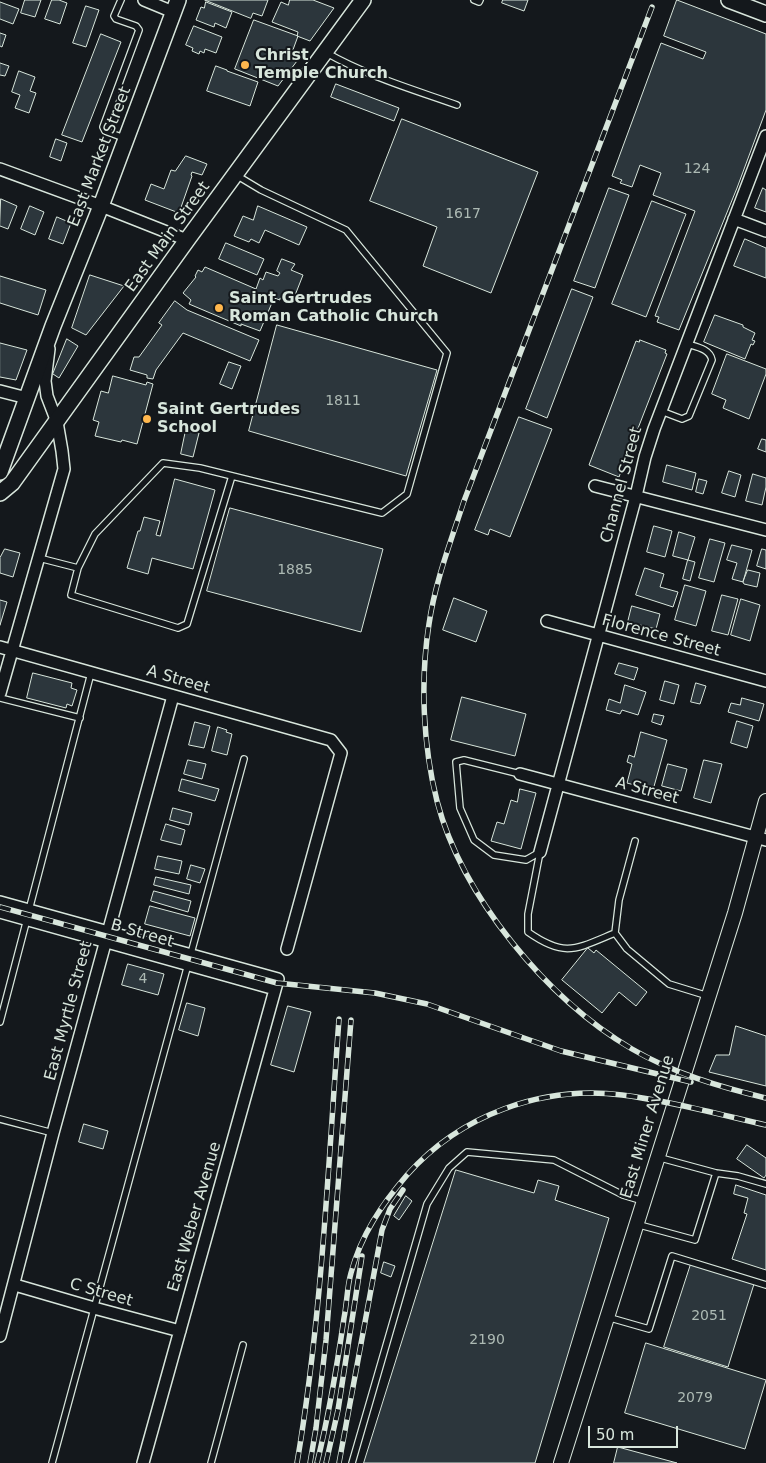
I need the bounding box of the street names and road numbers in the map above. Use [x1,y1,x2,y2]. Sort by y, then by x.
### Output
street label: East Market Street [64,84,136,230]
street label: East Main Street [122,178,214,296]
street label: Channel Street [597,425,647,545]
street label: Florence Street [600,611,722,661]
street label: A Street [144,662,212,698]
street label: A Street [613,773,681,809]
street label: B Street [108,916,176,952]
street label: East Myrtle Street [41,939,97,1083]
street label: East Miner Avenue [617,1053,679,1201]
street label: East Weber Avenue [164,1140,226,1294]
street label: C Street [67,1275,135,1311]

